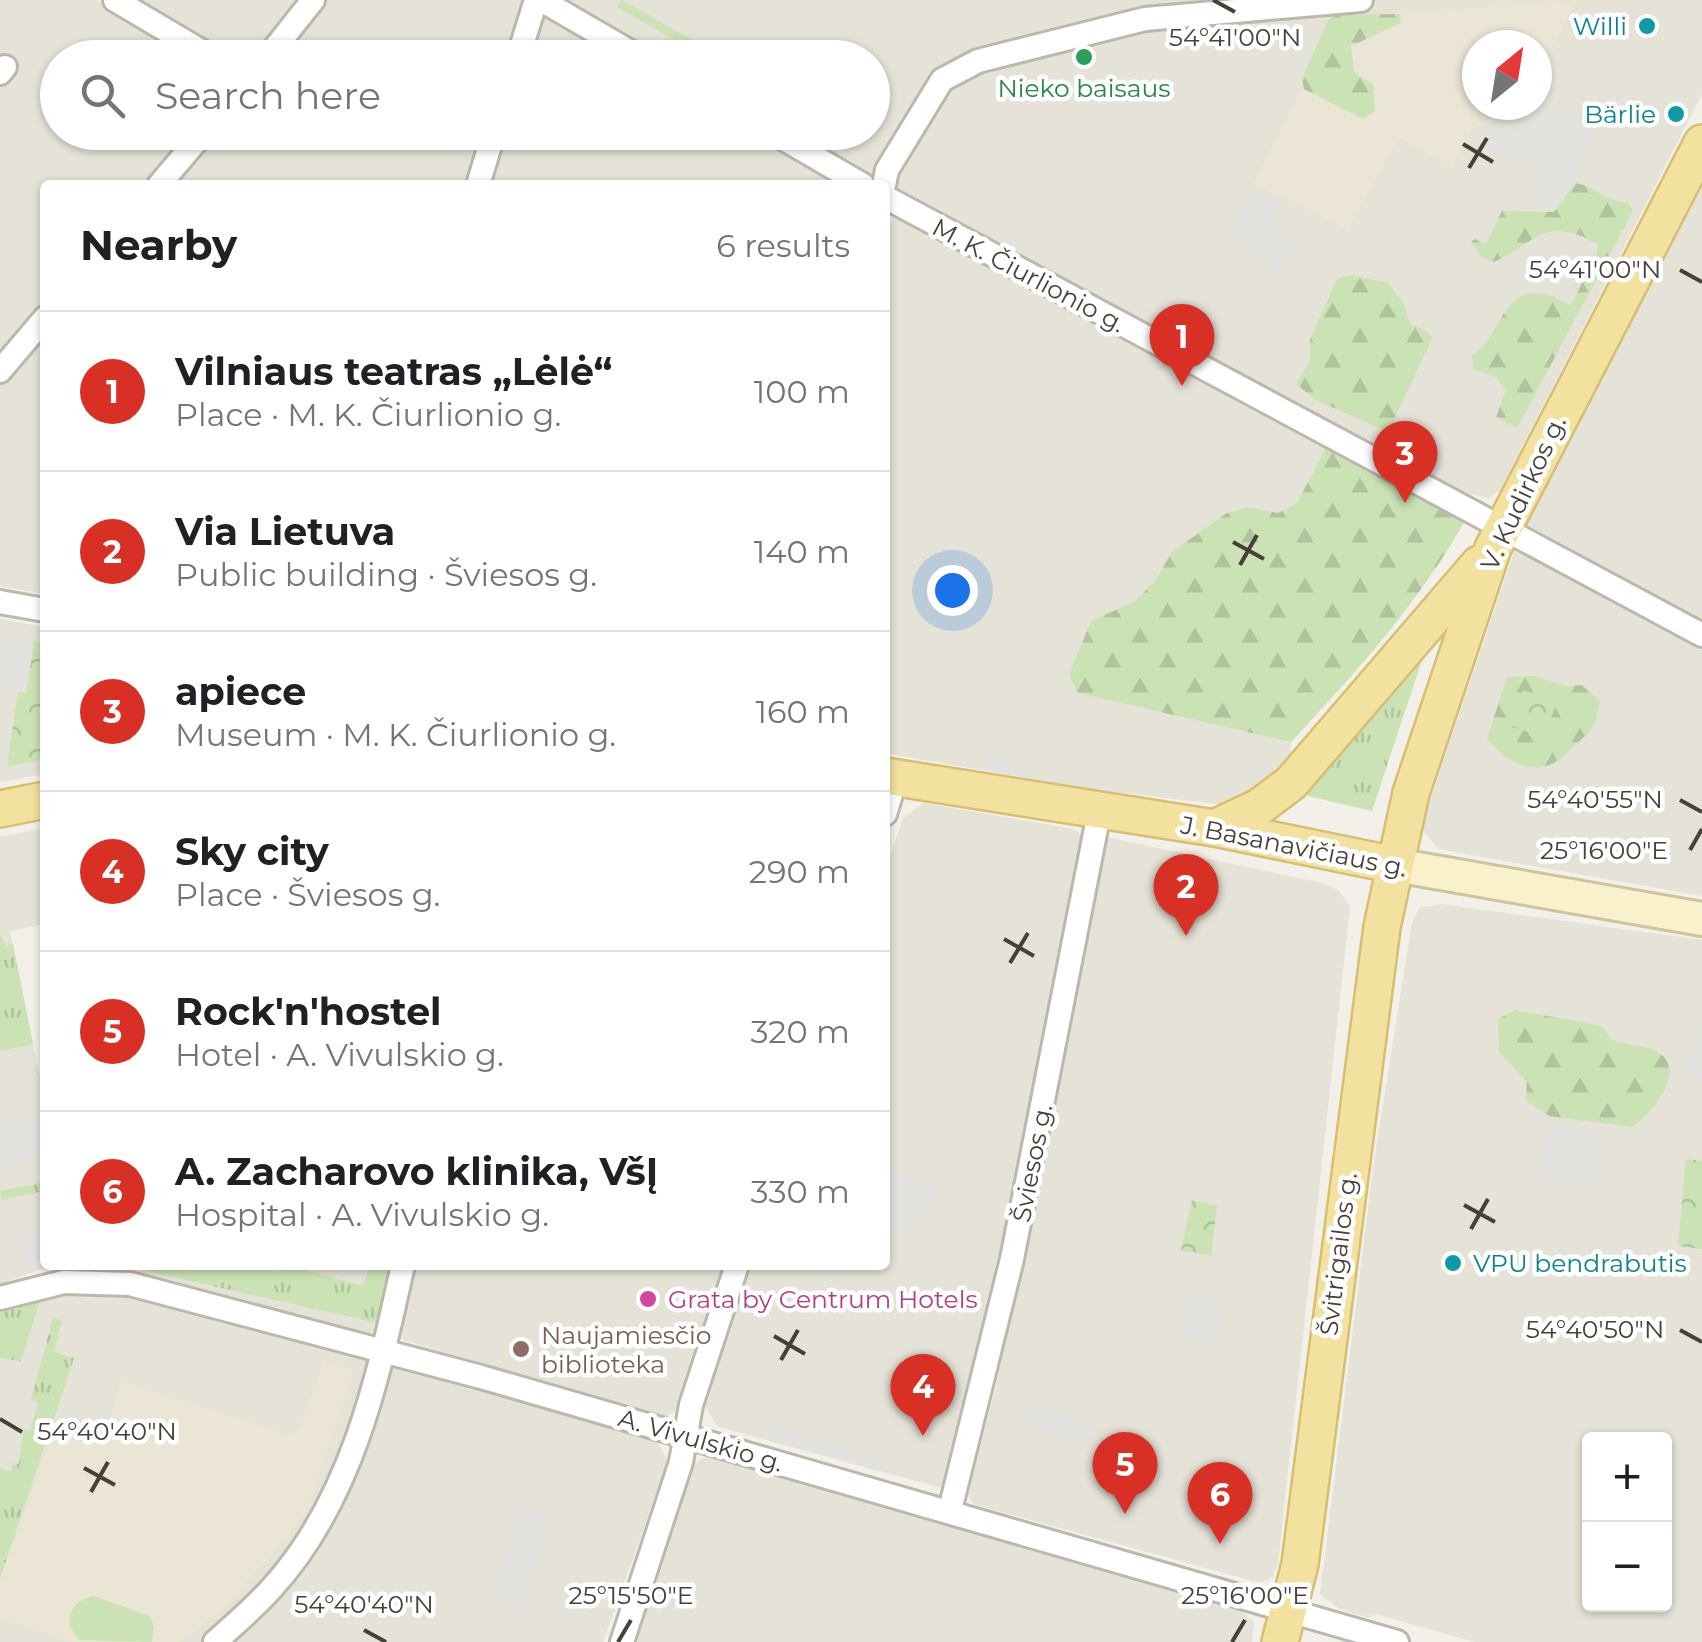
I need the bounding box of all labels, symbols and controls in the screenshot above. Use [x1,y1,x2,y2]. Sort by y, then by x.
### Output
place label: Willi [1573,11,1627,41]
marker: Willi [1636,15,1658,37]
text: 54°41'00"N [1169,22,1301,52]
north arrow [1462,30,1552,120]
search box [40,40,890,150]
marker: Nieko baisaus [1073,46,1095,68]
icon: search [75,68,130,123]
text: Search here [155,72,381,119]
place label: Nieko baisaus [997,73,1171,103]
place label: Bӓrlie [1584,99,1656,129]
marker: Bӓrlie [1665,103,1687,125]
street label: M. K. Čiurlionio g. [928,212,1130,338]
text: Nearby [80,219,237,271]
text: 6 results [716,226,850,265]
text: 54°41'00"N [1529,254,1661,284]
pin: 1 [1150,304,1214,386]
text: Vilniaus teatras „Lėlė“ [175,348,612,395]
text: 1 [106,372,119,411]
text: 100 m [754,372,850,411]
text: Place · M. K. Čiurlionio g. [175,395,561,434]
street label: V. Kudirkos g. [1474,411,1572,575]
pin: 3 [1372,420,1438,503]
text: Via Lietuva [175,508,395,555]
text: 2 [103,532,122,571]
text: 140 m [754,532,850,571]
text: Public building · Šviesos g. [175,555,597,594]
your location [927,565,978,616]
text: apiece [175,668,306,715]
text: 3 [103,692,122,731]
text: 160 m [755,692,850,731]
text: Museum · M. K. Čiurlionio g. [175,715,616,754]
text: 54°40'55"N [1527,784,1663,814]
street label: J. Basanavičiaus g. [1177,809,1410,883]
text: Sky city [175,828,329,875]
text: 25°16'00"E [1540,835,1668,865]
text: 4 [101,852,124,891]
text: 290 m [749,852,850,891]
pin: 2 [1154,854,1218,936]
text: Place · Šviesos g. [175,875,440,914]
text: Rock'n'hostel [175,988,442,1035]
text: 5 [103,1012,122,1051]
text: 320 m [750,1012,850,1051]
text: Hotel · A. Vivulskio g. [175,1035,504,1074]
street label: Šviesos g. [1006,1101,1058,1225]
text: A. Zacharovo klinika, VšĮ [175,1148,658,1195]
street label: Švitrigailos g. [1313,1171,1363,1337]
text: 6 [102,1172,123,1211]
text: 330 m [751,1172,850,1211]
text: Hospital · A. Vivulskio g. [175,1195,549,1234]
place label: VPU bendrabutis [1473,1248,1687,1278]
marker: VPU bendrabutis [1442,1252,1464,1274]
place label: Grata by Centrum Hotels [668,1284,978,1314]
marker: Grata by Centrum Hotels [637,1288,659,1310]
text: 54°40'50"N [1526,1314,1664,1344]
place label: Naujamiesčio biblioteka [541,1320,711,1379]
marker: Naujamiesčio biblioteka [510,1338,532,1360]
pin: 4 [890,1354,956,1436]
street label: A. Vivulskio g. [615,1402,787,1478]
text: 54°40'40"N [37,1416,177,1446]
pin: 5 [1092,1432,1158,1514]
map controls [1582,1432,1672,1612]
button: + [1582,1432,1672,1522]
pin: 6 [1188,1462,1252,1544]
button: − [1582,1522,1672,1612]
text: 25°15'50"E [569,1580,693,1610]
text: 25°16'00"E [1181,1580,1309,1610]
text: 54°40'40"N [294,1589,434,1619]

